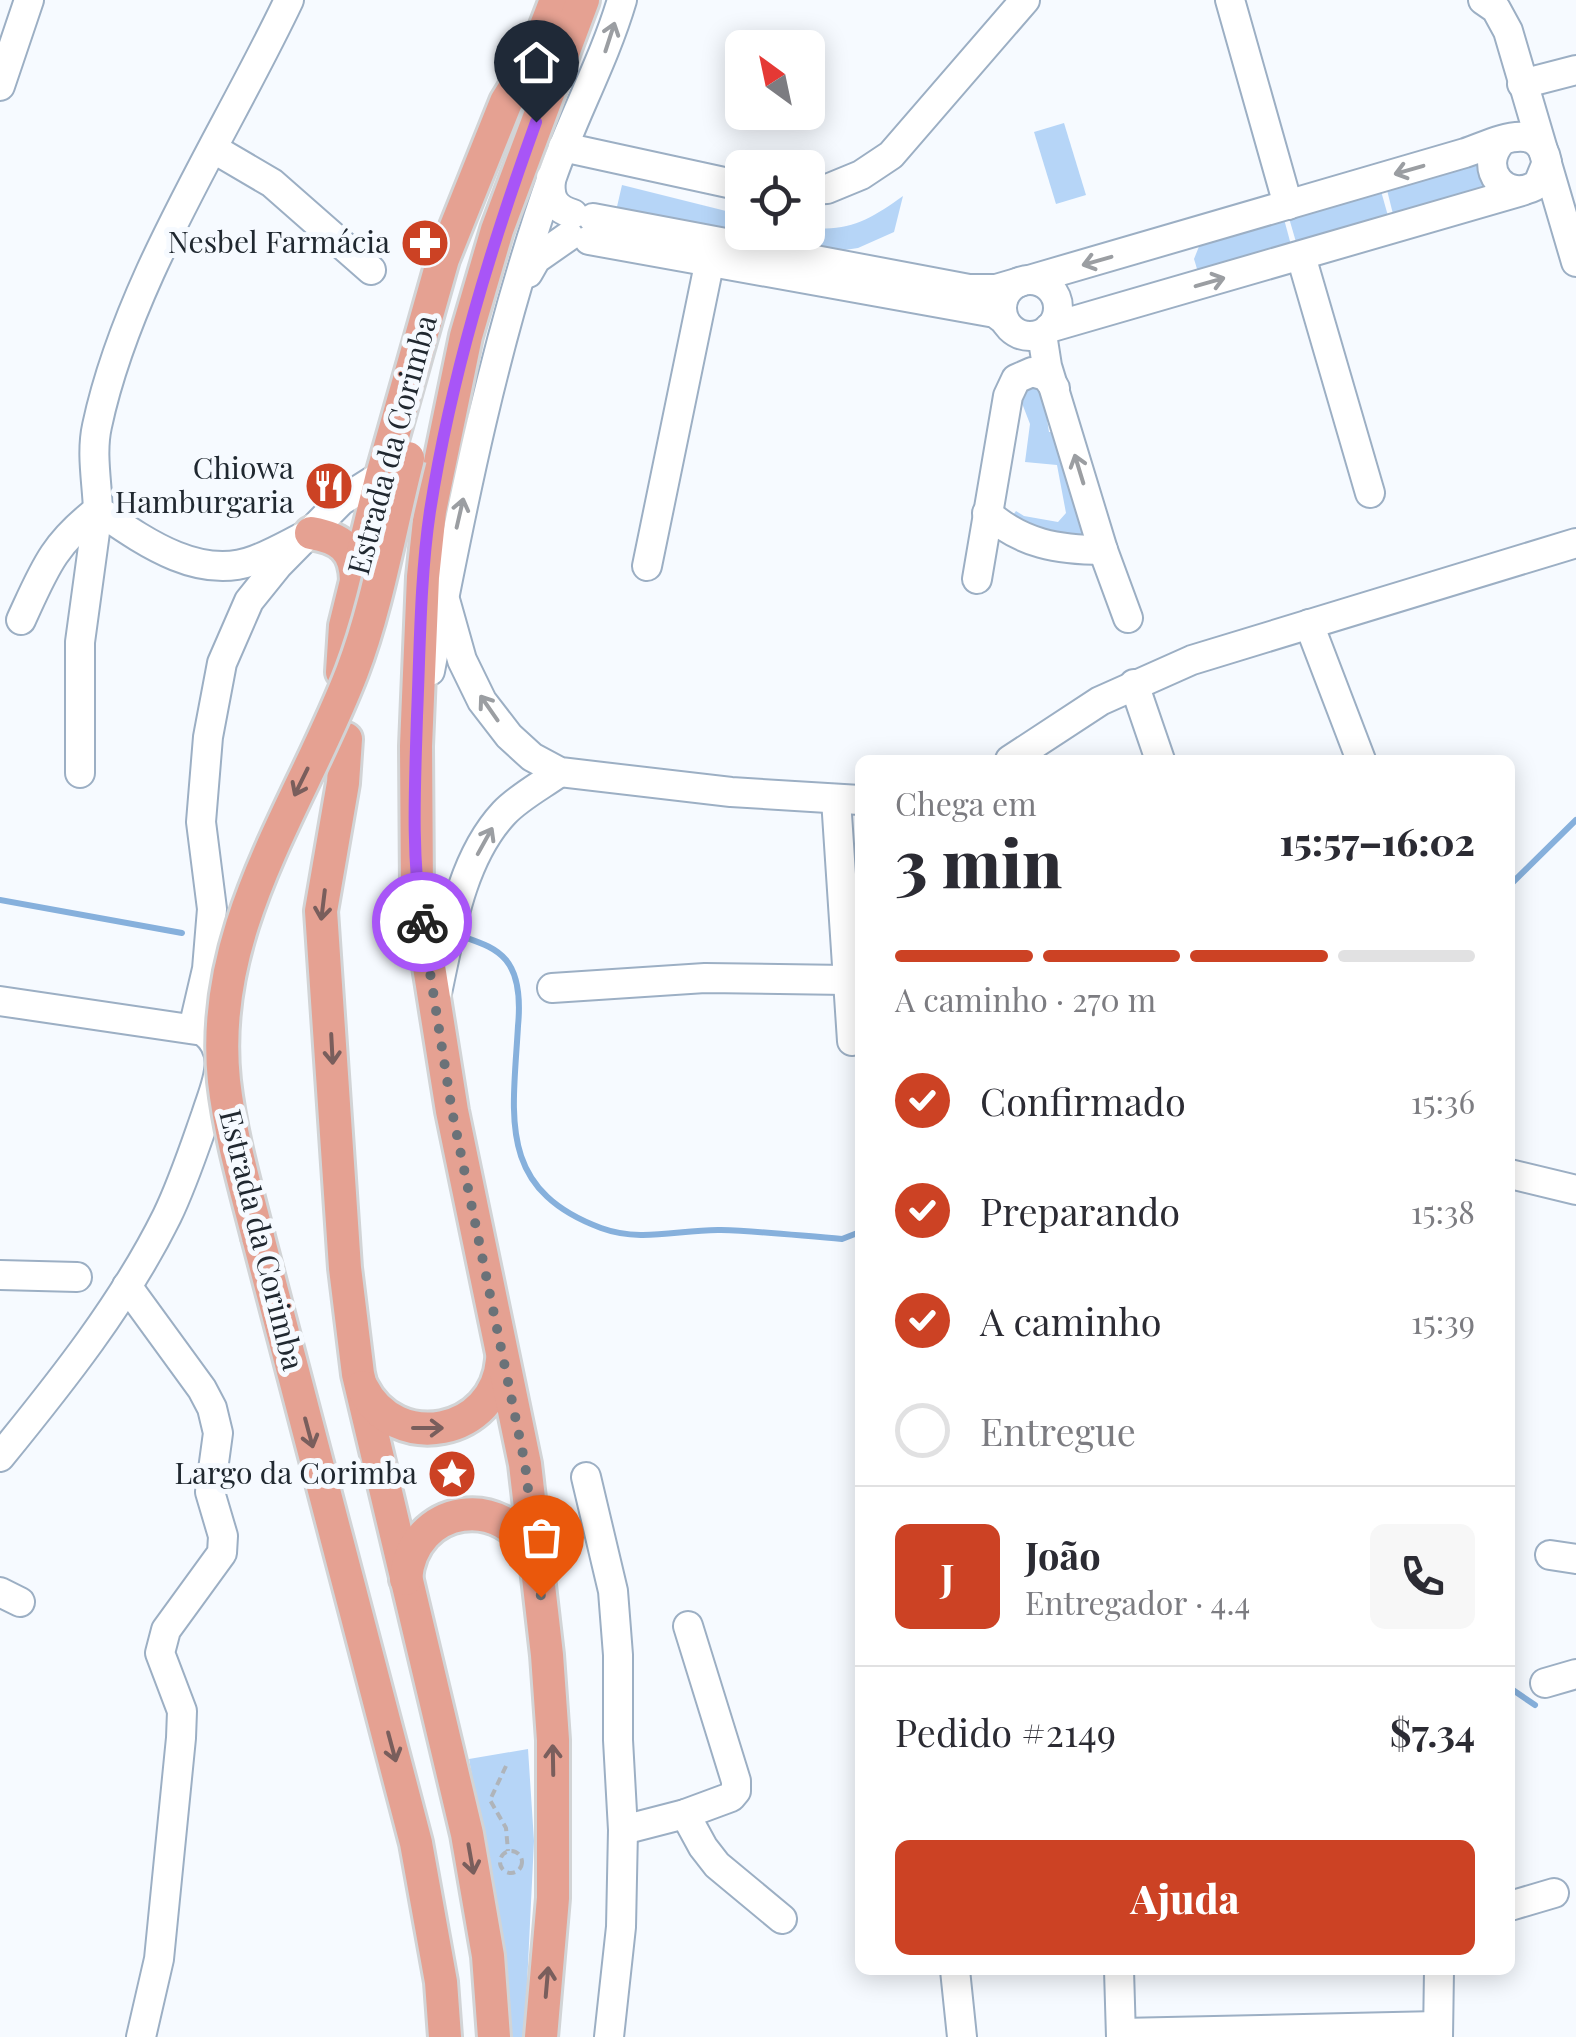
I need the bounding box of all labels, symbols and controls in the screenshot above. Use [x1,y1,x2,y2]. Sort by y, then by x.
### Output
pin [494,20,579,123]
one-way arrow [603,22,621,54]
north arrow [725,30,825,130]
map controls [725,30,825,250]
icon: home [509,35,564,90]
button: locate [725,150,825,250]
one-way arrow [1393,161,1425,180]
pharmacy icon: Nesbel Farmácia [399,217,451,269]
place label: Nesbel Farmácia [168,221,390,261]
one-way arrow [1081,253,1113,271]
one-way arrow [1194,272,1226,290]
street label: Estrada da Corimba [337,310,445,579]
place label: Chiowa Hamburgaria [115,447,294,521]
one-way arrow [1069,454,1087,486]
restaurant icon: Chiowa Hamburgaria [303,460,355,512]
one-way arrow [452,498,470,530]
one-way arrow [479,695,500,722]
one-way arrow [291,766,310,796]
text: Chega em [895,781,1037,824]
text: 15:57–16:02 [1280,815,1475,866]
text: 3 min [895,818,1062,904]
one-way arrow [475,827,495,856]
courier [372,872,472,972]
one-way arrow [313,888,332,920]
icon: bike [395,895,450,950]
text: A caminho · 270 m [895,977,1156,1020]
one-way arrow [323,1032,342,1065]
icon: check [895,1073,950,1128]
text: Confirmado [980,1075,1186,1126]
text: 15:36 [1411,1079,1475,1122]
street label: Estrada da Corimba [211,1105,315,1374]
icon: check [895,1183,950,1238]
text: Preparando [980,1185,1180,1236]
text: 15:38 [1411,1189,1475,1232]
icon: check [895,1293,950,1348]
text: A caminho [980,1295,1162,1346]
text: 15:39 [1411,1299,1475,1342]
text: Entregue [980,1405,1136,1456]
one-way arrow [300,1417,319,1448]
one-way arrow [411,1418,444,1438]
place icon: Largo da Corimba [426,1448,478,1500]
place label: Largo da Corimba [174,1452,417,1492]
pin [499,1495,584,1598]
icon: bag [514,1510,569,1565]
button: phone [1370,1524,1475,1629]
text: João [1025,1529,1101,1580]
text: J [941,1551,954,1602]
text: Entregador · 4.4 [1025,1580,1250,1623]
text: Pedido #2149 [895,1706,1116,1757]
text: $7.34 [1390,1706,1475,1757]
one-way arrow [384,1731,403,1763]
one-way arrow [544,1745,562,1778]
button: Ajuda [895,1840,1475,1955]
one-way arrow [462,1843,481,1875]
one-way arrow [537,1967,556,1999]

